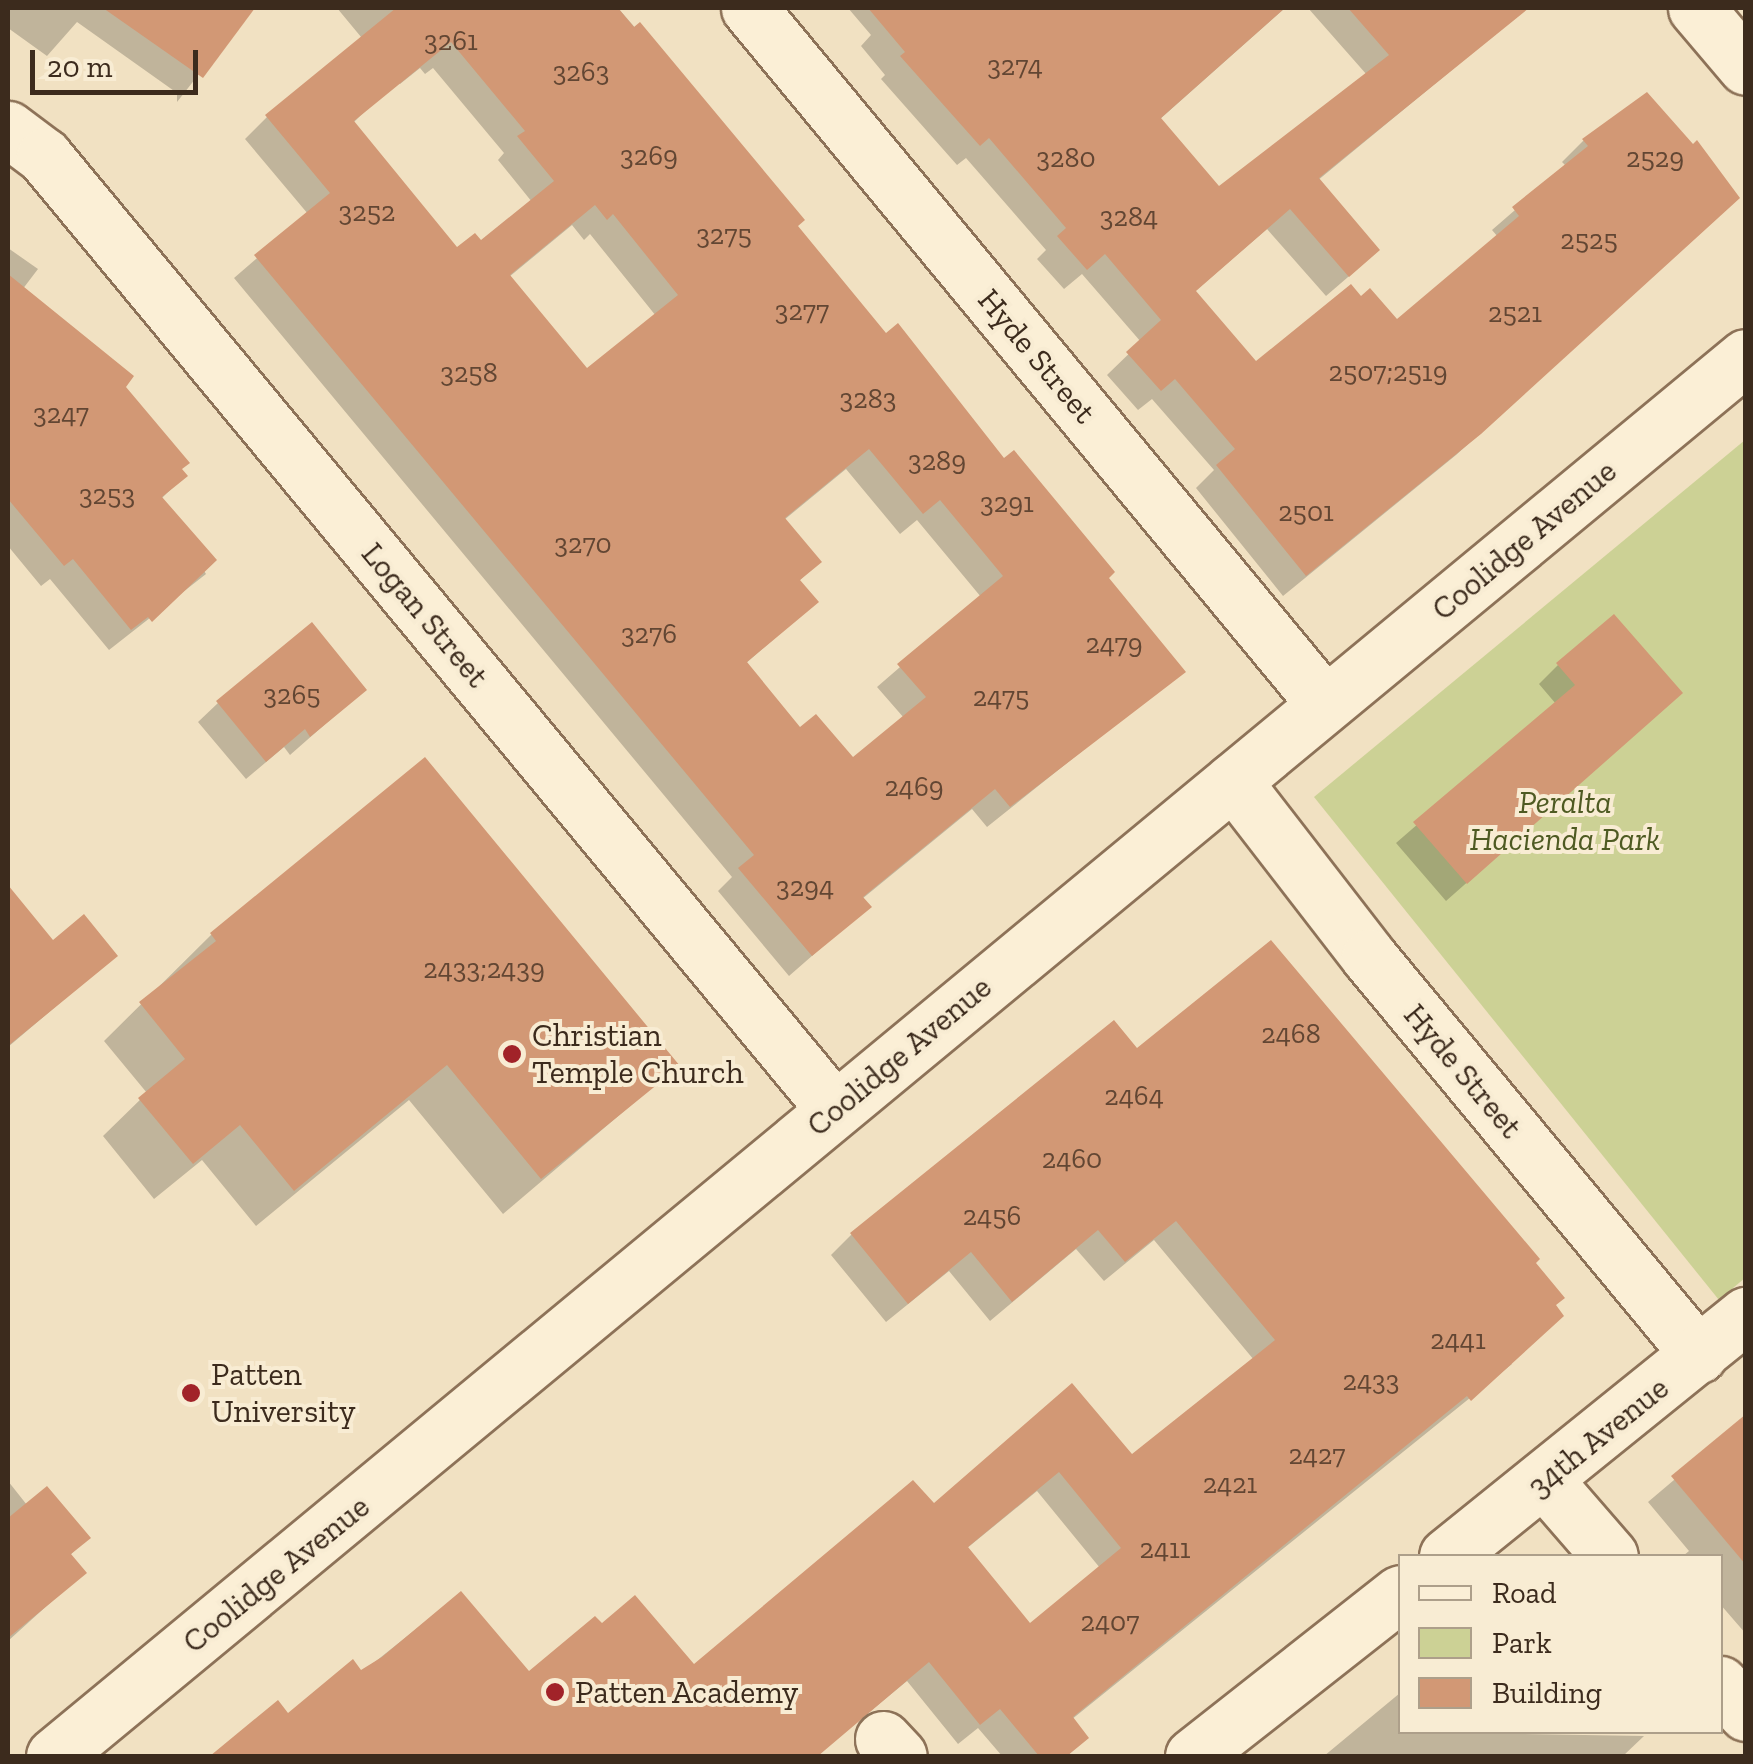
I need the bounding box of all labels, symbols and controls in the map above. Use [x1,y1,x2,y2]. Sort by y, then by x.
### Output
house number: 3261 [424,24,478,58]
scale bar [35,30,202,92]
text: 20 m [47,49,112,85]
house number: 3274 [987,49,1043,83]
house number: 3263 [553,55,609,89]
house number: 3269 [620,139,678,173]
house number: 3280 [1036,141,1096,175]
house number: 2529 [1626,141,1684,175]
house number: 3252 [339,195,395,229]
house number: 3284 [1100,200,1158,234]
house number: 3275 [696,218,752,252]
house number: 2525 [1560,223,1618,257]
street label: Hyde Street [970,281,1104,431]
house number: 3277 [775,294,829,328]
house number: 2521 [1488,296,1542,330]
house number: 2507;2519 [1328,355,1448,389]
house number: 3258 [440,356,498,390]
house number: 3283 [840,382,896,416]
house number: 3247 [33,397,89,431]
house number: 3289 [908,444,966,478]
street label: Coolidge Avenue [1424,451,1624,629]
house number: 3253 [79,478,135,512]
house number: 3291 [980,486,1034,520]
house number: 2501 [1278,495,1334,529]
house number: 3270 [554,527,612,561]
street label: Logan Street [353,535,497,695]
house number: 3276 [621,617,677,651]
house number: 2479 [1085,627,1143,661]
house number: 3265 [263,678,321,712]
house number: 2475 [973,680,1029,714]
house number: 2469 [884,770,944,804]
park label: Peralta Hacienda Park [1470,784,1660,859]
house number: 3294 [776,870,834,904]
house number: 2433;2439 [423,952,545,986]
street label: Coolidge Avenue [799,967,999,1145]
street label: Hyde Street [1396,996,1530,1146]
place label: Christian Temple Church [532,1017,744,1092]
house number: 2468 [1261,1017,1321,1051]
marker: Christian Temple Church [501,1043,523,1065]
house number: 2464 [1104,1079,1164,1113]
house number: 2460 [1042,1142,1102,1176]
house number: 2456 [963,1199,1021,1233]
house number: 2441 [1430,1323,1486,1357]
place label: Patten University [211,1356,356,1431]
house number: 2433 [1343,1364,1399,1398]
street label: 34th Avenue [1519,1368,1677,1506]
marker: Patten University [180,1382,202,1404]
house number: 2427 [1288,1438,1346,1472]
house number: 2421 [1203,1467,1257,1501]
street label: Coolidge Avenue [175,1487,377,1661]
house number: 2411 [1139,1532,1191,1566]
legend [1398,1554,1723,1734]
text: Road [1492,1575,1557,1611]
house number: 2407 [1081,1605,1139,1639]
text: Park [1492,1625,1552,1661]
place label: Patten Academy [575,1673,799,1711]
text: Building [1492,1675,1602,1711]
marker: Patten Academy [544,1681,566,1703]

